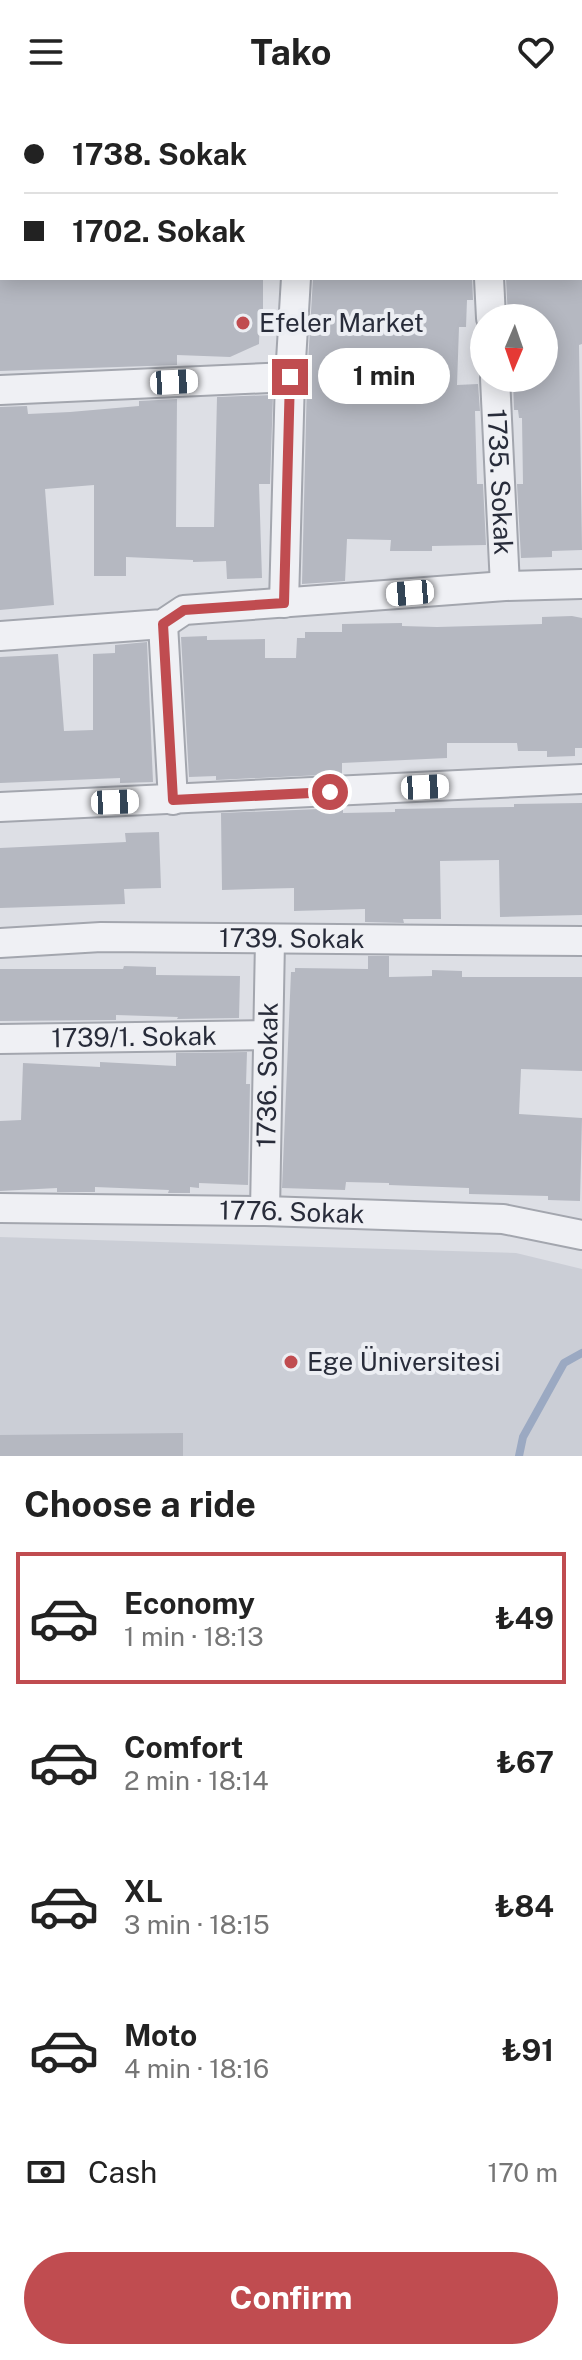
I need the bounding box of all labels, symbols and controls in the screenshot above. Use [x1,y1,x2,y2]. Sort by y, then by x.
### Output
icon: menu [24,30,68,74]
icon: heart [514,30,558,74]
text: Tako [251,31,332,73]
text: 1738. Sokak [72,136,247,172]
text: 1702. Sokak [72,213,246,249]
north arrow [470,304,558,392]
map controls [470,304,558,392]
place label: Efeler Market [259,307,424,338]
marker: Efeler Market [234,314,252,332]
callout: 1 min [318,349,450,405]
route end [272,359,308,395]
text: 1 min [353,360,415,391]
car [149,369,199,395]
street label: 1735. Sokak [482,408,519,556]
car [385,579,435,607]
route start [312,774,348,810]
car [400,774,450,800]
car [91,789,139,815]
street label: 1739. Sokak [219,922,365,954]
street label: 1736. Sokak [250,1002,284,1148]
street label: 1739/1. Sokak [51,1020,217,1053]
street label: 1776. Sokak [219,1194,365,1229]
place label: Ege Üniversitesi [307,1346,500,1377]
marker: Ege Üniversitesi [282,1353,300,1371]
text: Choose a ride [24,1483,256,1525]
icon: car [28,1582,100,1654]
text: Economy [124,1585,255,1621]
text: ₺49 [495,1600,554,1636]
text: 1 min · 18:13 [124,1621,264,1652]
icon: car [28,1726,100,1798]
text: Comfort [124,1729,243,1765]
text: ₺67 [496,1744,554,1780]
text: 2 min · 18:14 [124,1765,269,1796]
icon: car [28,1870,100,1942]
text: XL [124,1873,163,1909]
text: ₺84 [495,1888,554,1924]
text: 3 min · 18:15 [124,1909,270,1940]
icon: car [28,2014,100,2086]
text: Moto [124,2017,197,2053]
text: ₺91 [502,2032,554,2068]
text: 4 min · 18:16 [124,2053,269,2084]
icon: cash [24,2150,68,2194]
text: Cash [88,2154,157,2190]
text: 170 m [488,2157,558,2188]
button: Confirm [24,2252,558,2344]

